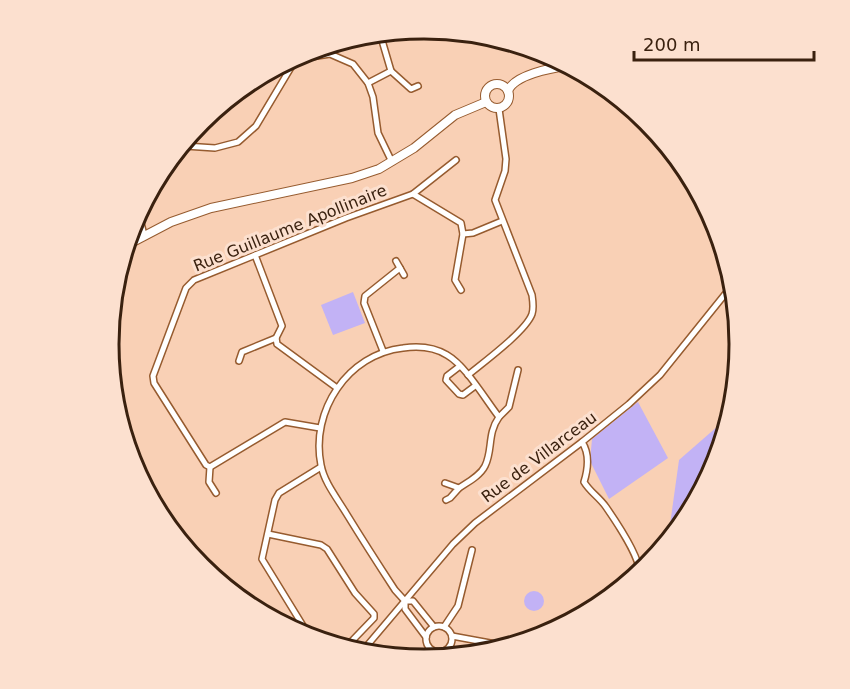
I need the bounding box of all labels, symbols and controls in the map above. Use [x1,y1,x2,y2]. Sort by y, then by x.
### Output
scale bar [634,24,814,62]
text: 200 m [643,34,701,55]
street label: Rue Guillaume Apollinaire [191,181,389,275]
street label: Rue de Villarceau [478,408,600,506]

